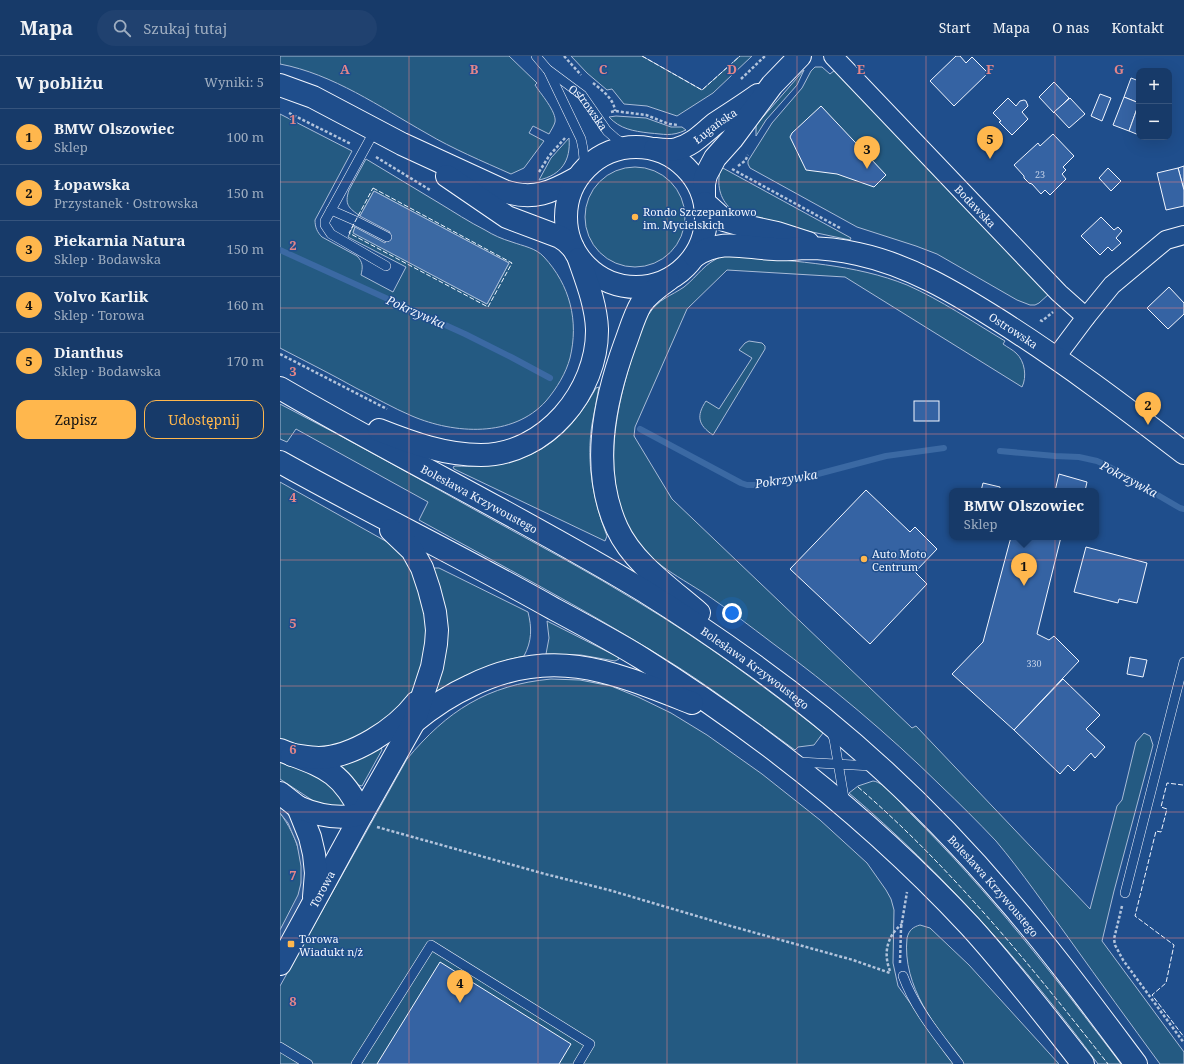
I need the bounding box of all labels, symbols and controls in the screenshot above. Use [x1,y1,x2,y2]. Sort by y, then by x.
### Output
search box [97,10,377,46]
text: Mapa [20,15,73,41]
icon: search [111,17,133,39]
text: Szukaj tutaj [143,18,227,38]
text: Start [939,18,971,37]
text: Mapa [993,18,1030,37]
text: O nas [1052,18,1089,37]
text: Kontakt [1111,18,1164,37]
text: A [340,60,350,78]
text: B [470,60,479,78]
text: C [599,60,608,78]
text: D [727,60,737,78]
text: E [857,60,866,78]
text: F [986,60,994,78]
text: G [1114,60,1124,78]
map controls [1136,68,1172,140]
button: + [1136,68,1172,104]
text: W pobliżu [16,71,103,94]
text: Wyniki: 5 [204,73,264,91]
street label: Ostrowska [566,80,612,133]
street label: Ługańska [690,104,739,147]
button: − [1136,104,1172,140]
text: 1 [289,110,297,128]
text: BMW Olszowiec [54,118,174,138]
pin: 5 [977,126,1003,159]
text: 1 [25,128,33,146]
text: 100 m [227,128,264,146]
pin: 3 [854,136,880,169]
text: Sklep [54,138,88,156]
house number: 23 [1035,168,1045,181]
text: Łopawska [54,174,130,194]
street label: Bodawska [952,181,1000,230]
text: 2 [25,184,33,202]
text: 150 m [227,184,264,202]
text: Przystanek · Ostrowska [54,194,198,212]
place label: Rondo Szczepankowo im. Mycielskich [643,204,757,232]
marker: Rondo Szczepankowo im. Mycielskich [630,212,640,222]
text: Piekarnia Natura [54,230,185,250]
text: 2 [289,236,297,254]
text: 3 [25,240,33,258]
text: 150 m [227,240,264,258]
text: Sklep · Bodawska [54,250,161,268]
text: Volvo Karlik [54,286,148,306]
water label: Pokrzywka [383,291,448,333]
text: 4 [25,296,33,314]
text: 160 m [227,296,264,314]
text: Sklep · Torowa [54,306,145,324]
street label: Ostrowska [986,308,1041,351]
text: Dianthus [54,342,123,362]
text: 5 [25,352,33,370]
text: 170 m [227,352,264,370]
text: Sklep · Bodawska [54,362,161,380]
text: 3 [289,362,297,380]
pin: 2 [1135,392,1161,425]
button: Zapisz [16,400,136,439]
button: Udostępnij [144,400,264,439]
water label: Pokrzywka [1096,456,1161,501]
street label: Bolesława Krzywoustego [419,460,541,536]
water label: Pokrzywka [753,466,818,492]
text: 4 [289,488,297,506]
popup [949,488,1099,540]
text: BMW Olszowiec [964,495,1084,515]
text: Sklep [964,515,997,533]
place label: Auto Moto Centrum [872,546,926,574]
pin: 1 [1011,553,1037,586]
marker: Auto Moto Centrum [859,554,869,564]
your location [722,603,742,623]
text: 5 [289,614,297,632]
street label: Bolesława Krzywoustego [698,623,813,712]
house number: 330 [1026,657,1042,670]
text: 6 [289,740,297,758]
street label: Bolesława Krzywoustego [945,831,1043,939]
text: 7 [289,866,297,884]
street label: Torowa [306,868,338,910]
place label: Torowa Wiadukt n/ż [299,931,363,959]
marker: Torowa Wiadukt n/ż [286,939,296,949]
pin: 4 [447,970,473,1003]
text: 8 [289,992,297,1010]

